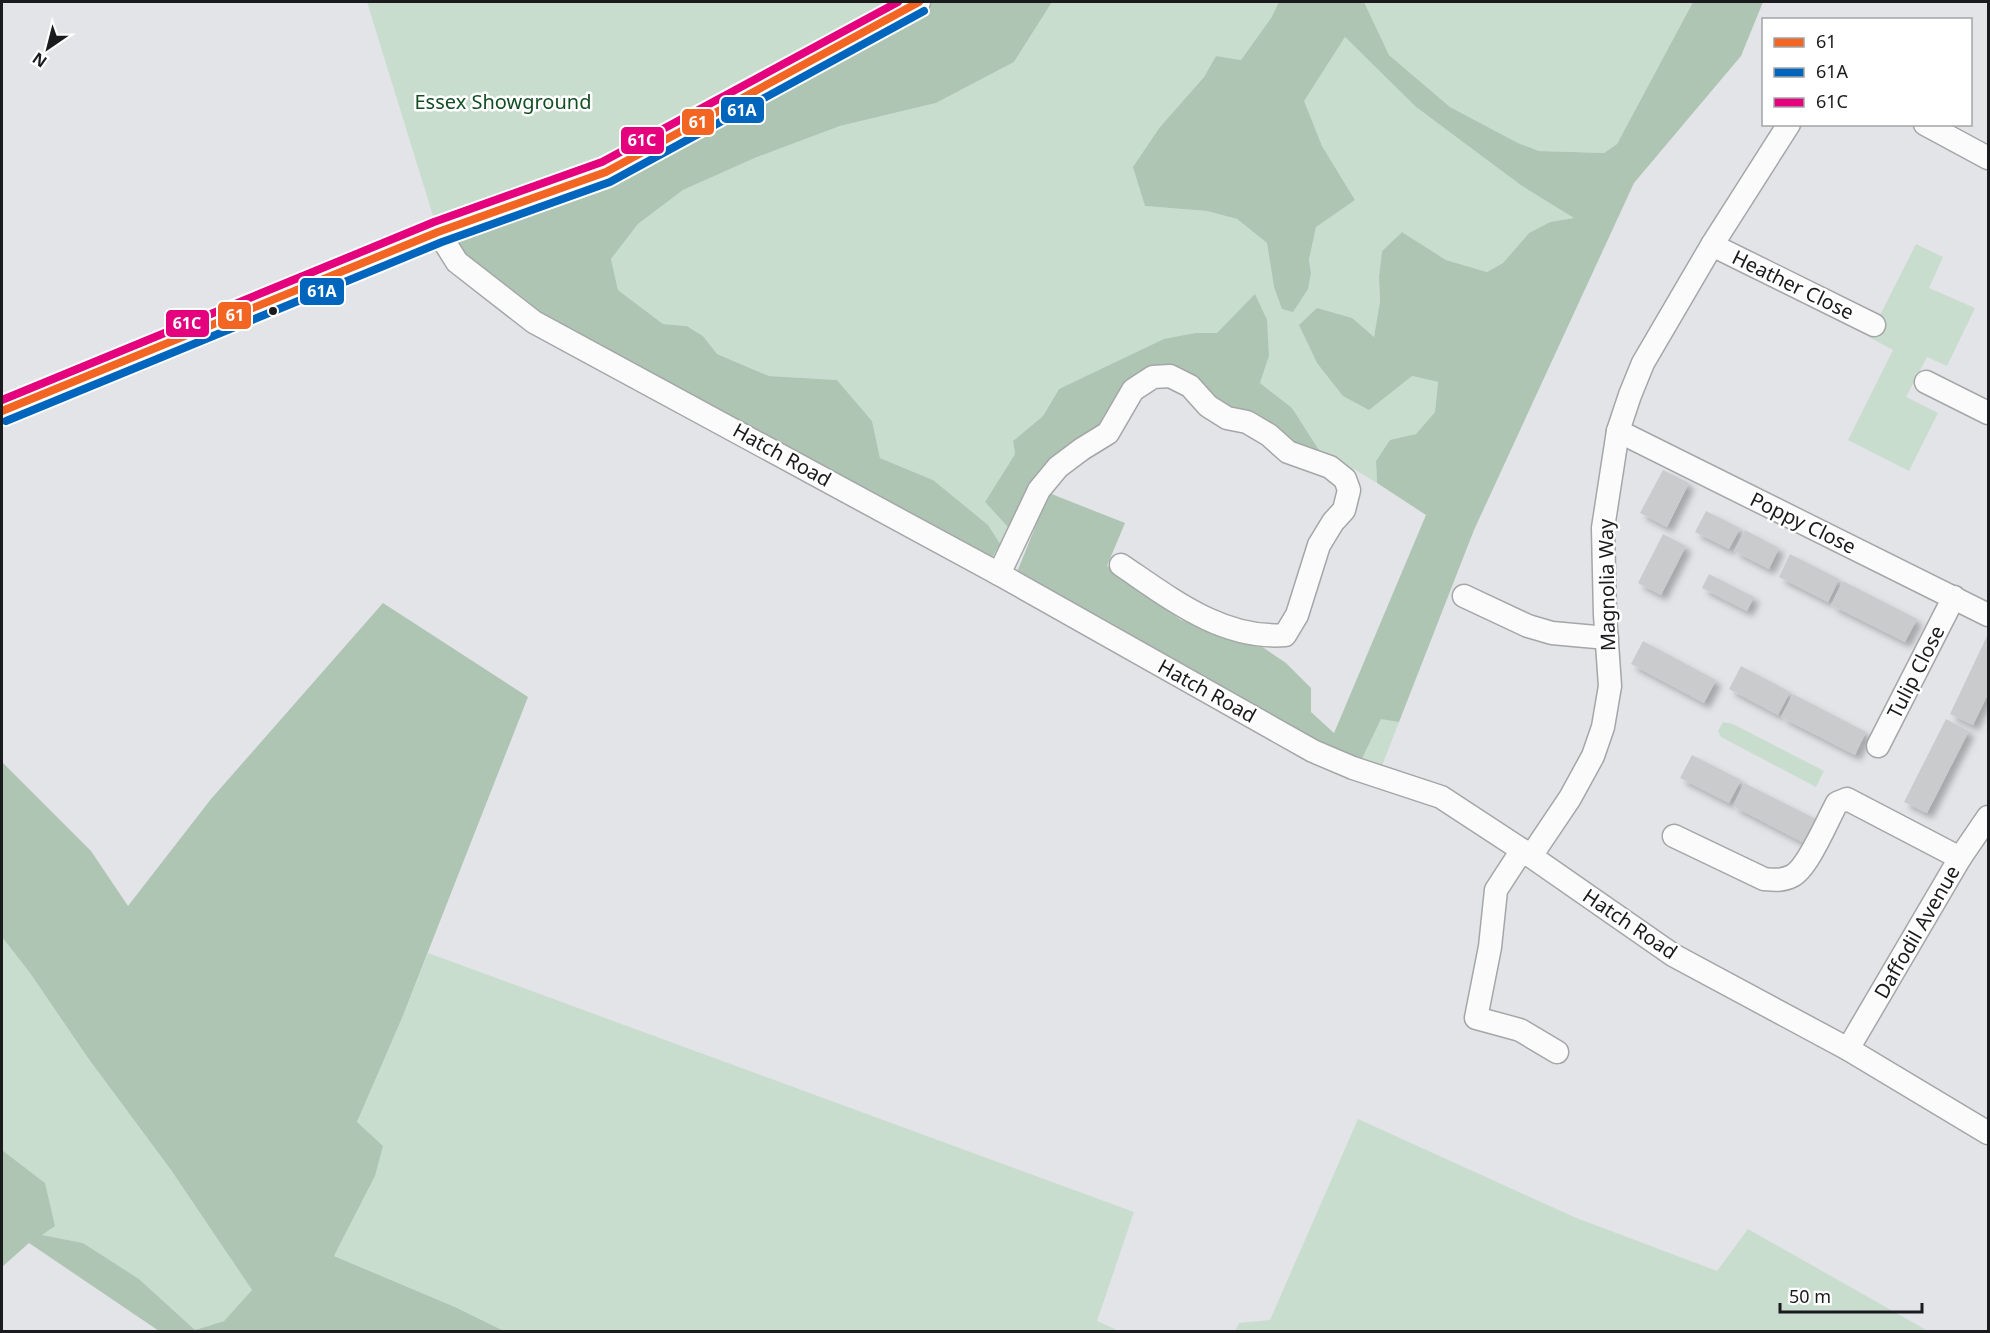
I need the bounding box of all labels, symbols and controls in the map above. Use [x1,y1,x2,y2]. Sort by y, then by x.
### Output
north arrow [18,18,78,78]
legend [1762,18,1972,126]
text: 61 [1816,29,1837,53]
text: N [28,48,51,73]
text: 61A [1816,59,1849,83]
park label: Essex Showground [415,88,591,115]
text: 61C [1816,89,1848,113]
line badge: 61A [720,96,765,124]
text: 61A [727,99,758,121]
line badge: 61 [681,108,715,136]
text: 61 [689,111,707,133]
line badge: 61C [620,126,665,155]
text: 61C [628,129,656,151]
street label: Heather Close [1728,243,1859,326]
line badge: 61A [299,277,345,306]
text: 61A [307,280,338,302]
line badge: 61 [217,301,252,330]
text: 61 [226,304,244,326]
unlabelled marker [267,305,279,317]
line badge: 61C [165,309,210,338]
text: 61C [173,312,201,334]
street label: Hatch Road [728,416,836,493]
street label: Poppy Close [1746,485,1861,560]
street label: Magnolia Way [1592,518,1621,651]
street label: Tulip Close [1881,621,1951,723]
street label: Hatch Road [1153,652,1261,729]
street label: Daffodil Avenue [1867,860,1966,1003]
street label: Hatch Road [1578,882,1683,965]
scale bar [1780,1276,1922,1314]
text: 50 m [1789,1284,1831,1308]

